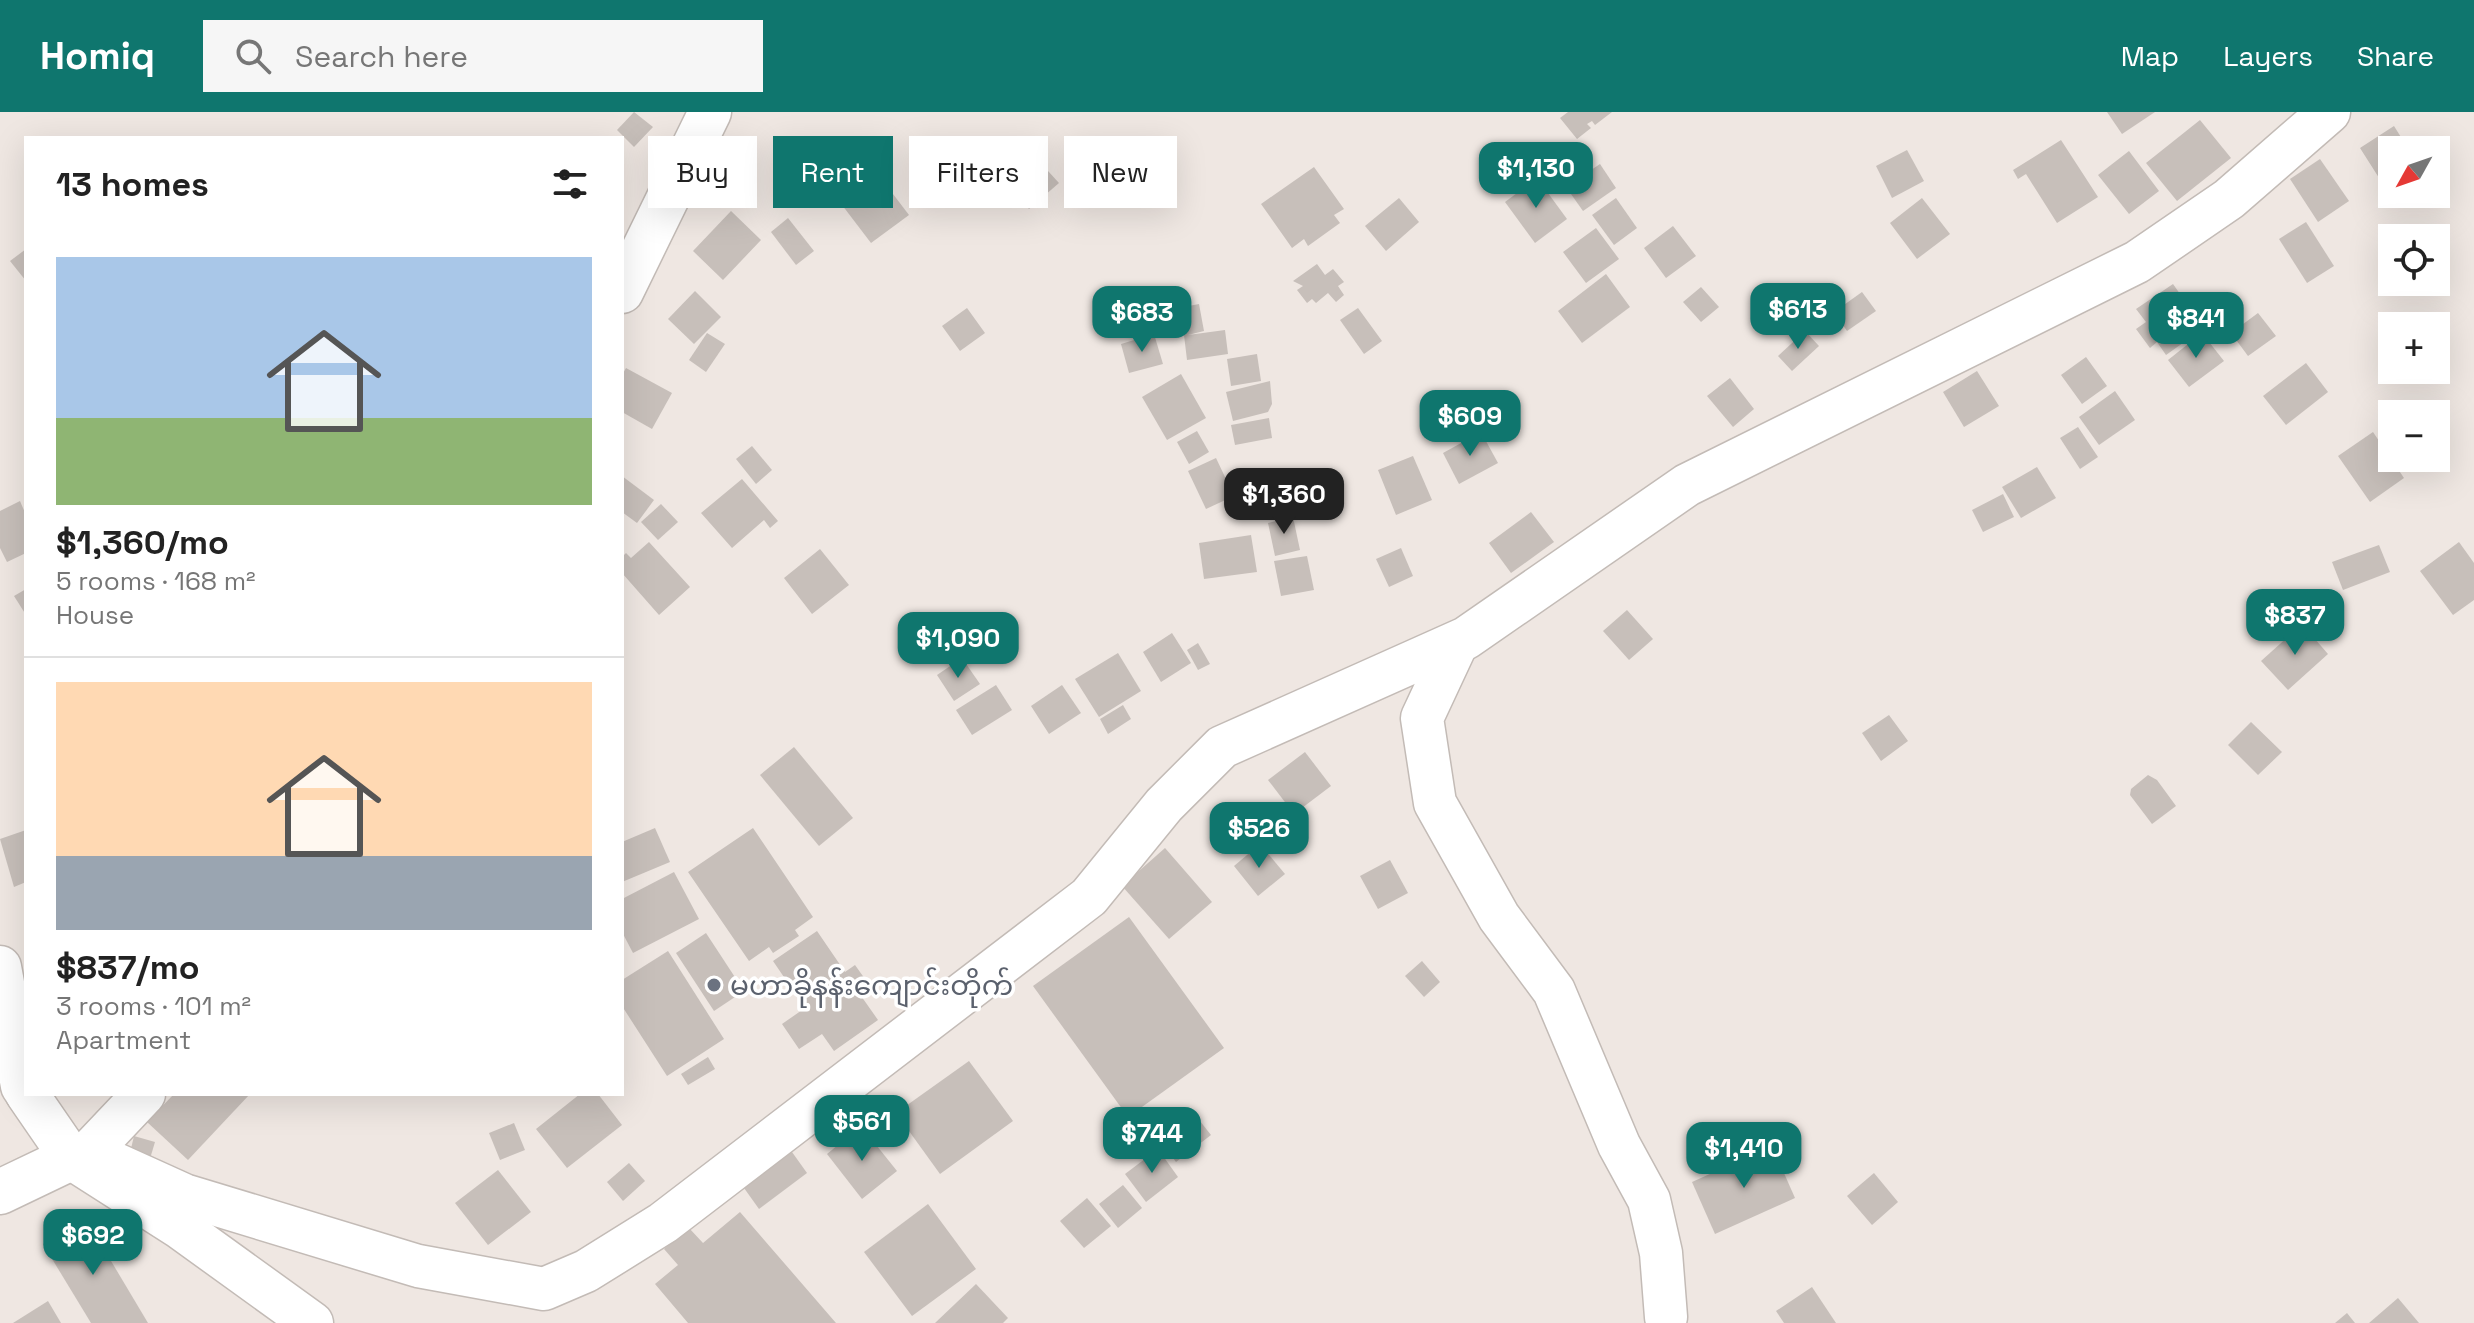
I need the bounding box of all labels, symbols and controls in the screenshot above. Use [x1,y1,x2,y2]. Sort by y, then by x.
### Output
search box [203,20,763,92]
text: Homiq [40,32,155,80]
icon: search [231,34,275,78]
text: Search here [295,37,468,76]
text: Map [2121,38,2179,74]
text: Layers [2223,38,2313,74]
text: Share [2357,38,2434,74]
chip: Buy [648,136,757,208]
chip: Rent [773,136,893,208]
chip: Filters [909,136,1048,208]
chip: New [1064,136,1177,208]
north arrow [2378,136,2450,208]
map controls [2378,136,2450,472]
pin: $1,130 [1471,142,1601,210]
text: $1,130 [1497,151,1575,185]
icon: filters [548,162,592,206]
text: 13 homes [56,163,209,206]
button: locate [2378,224,2450,296]
pin: $613 [1751,283,1845,351]
pin: $683 [1095,286,1189,354]
text: $613 [1768,292,1828,326]
pin: $841 [2149,292,2243,360]
text: $683 [1110,295,1174,329]
text: $841 [2167,301,2225,335]
icon: home [252,309,396,453]
button: + [2378,312,2450,384]
pin: $609 [1423,390,1517,458]
text: $609 [1438,399,1502,433]
button: − [2378,400,2450,472]
pin: $1,360 [1219,468,1349,536]
text: $1,360 [1242,477,1326,511]
text: $1,360/mo [56,521,229,564]
text: 5 rooms · 168 m² [56,564,256,598]
pin: $837 [2248,589,2342,657]
text: House [56,598,134,632]
text: $837 [2264,598,2326,632]
pin: $1,090 [893,612,1023,680]
text: $1,090 [916,621,1000,655]
icon: home [252,734,396,878]
pin: $526 [1212,802,1306,870]
text: $526 [1228,811,1290,845]
text: $837/mo [56,946,200,989]
place label: မဟာခိုနန်းကျောင်းတိုက် [730,967,1013,1008]
marker: မဟာခိုနန်းကျောင်းတိုက် [705,976,723,994]
text: 3 rooms · 101 m² [56,989,251,1023]
text: Apartment [56,1023,191,1057]
pin: $561 [815,1095,909,1163]
text: $561 [832,1104,892,1138]
pin: $744 [1105,1107,1199,1175]
text: $744 [1121,1116,1183,1150]
pin: $1,410 [1679,1122,1809,1190]
text: $1,410 [1704,1131,1784,1165]
pin: $692 [46,1209,140,1277]
text: $692 [61,1218,125,1252]

